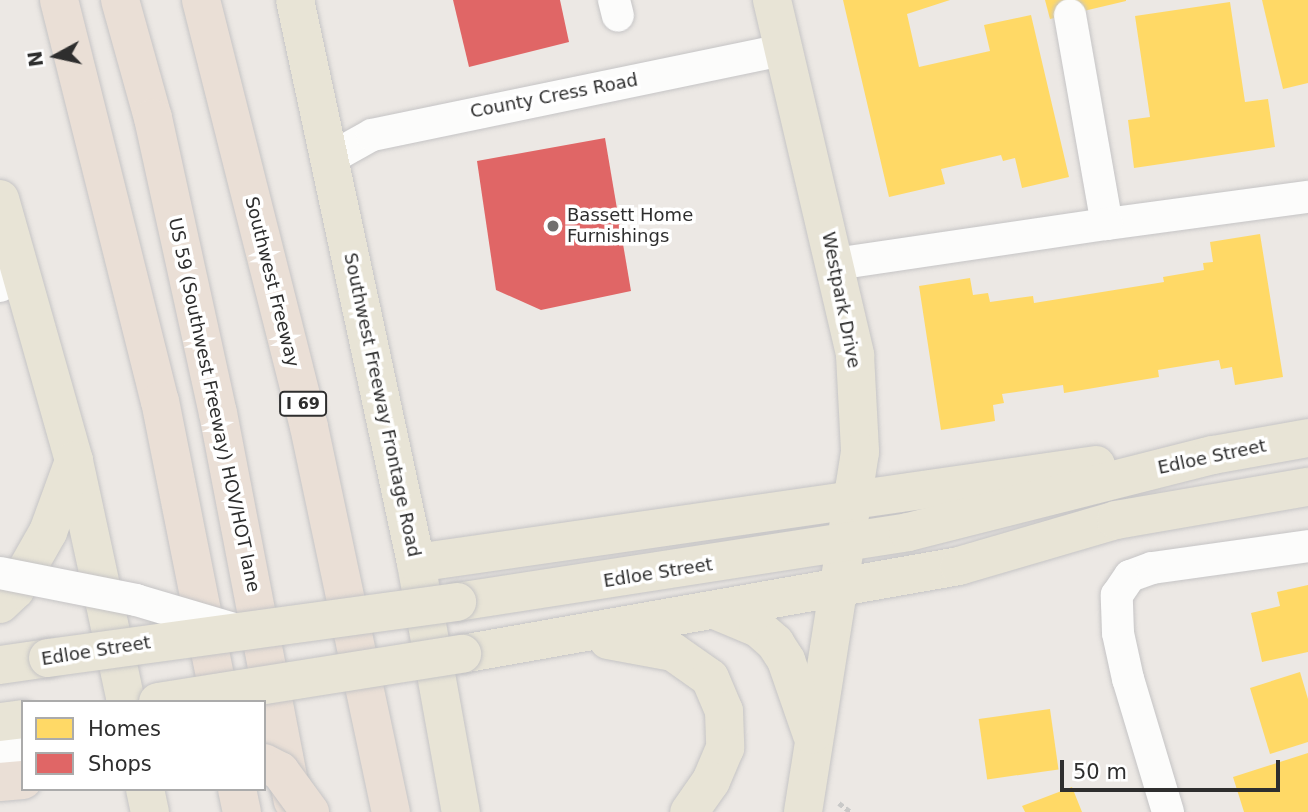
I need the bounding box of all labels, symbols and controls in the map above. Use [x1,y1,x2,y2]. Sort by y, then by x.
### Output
north arrow [21,21,91,91]
text: N [23,50,47,68]
street label: County Cress Road [468,69,640,123]
street label: Southwest Freeway [240,195,304,369]
place label: Bassett Home Furnishings [567,205,693,248]
street label: US 59 (Southwest Freeway) HOV/HOT lane [164,216,264,594]
marker: Bassett Home Furnishings [545,218,561,234]
street label: Westpark Drive [817,230,865,370]
street label: Southwest Freeway Frontage Road [339,251,425,559]
road number: I 69 [278,392,328,416]
street label: Edloe Street [1156,435,1268,479]
street label: Edloe Street [602,554,714,592]
street label: Edloe Street [40,632,152,670]
legend [21,700,266,791]
text: Homes [88,717,161,741]
scale bar [1063,746,1284,790]
text: Shops [88,752,152,776]
text: 50 m [1073,760,1127,784]

